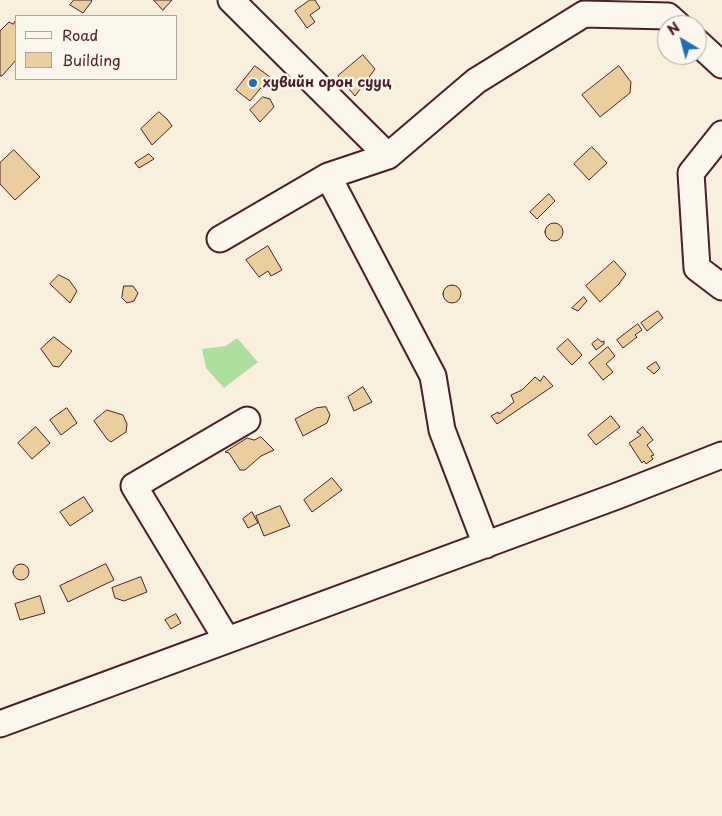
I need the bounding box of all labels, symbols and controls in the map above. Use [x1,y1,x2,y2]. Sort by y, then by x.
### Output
legend [15,15,178,80]
north arrow [657,15,707,65]
text: N [663,17,684,40]
text: Road [62,23,98,46]
text: Building [62,48,121,71]
place label: хувийн орон сууц [263,75,391,91]
marker: хувийн орон сууц [247,77,259,89]

